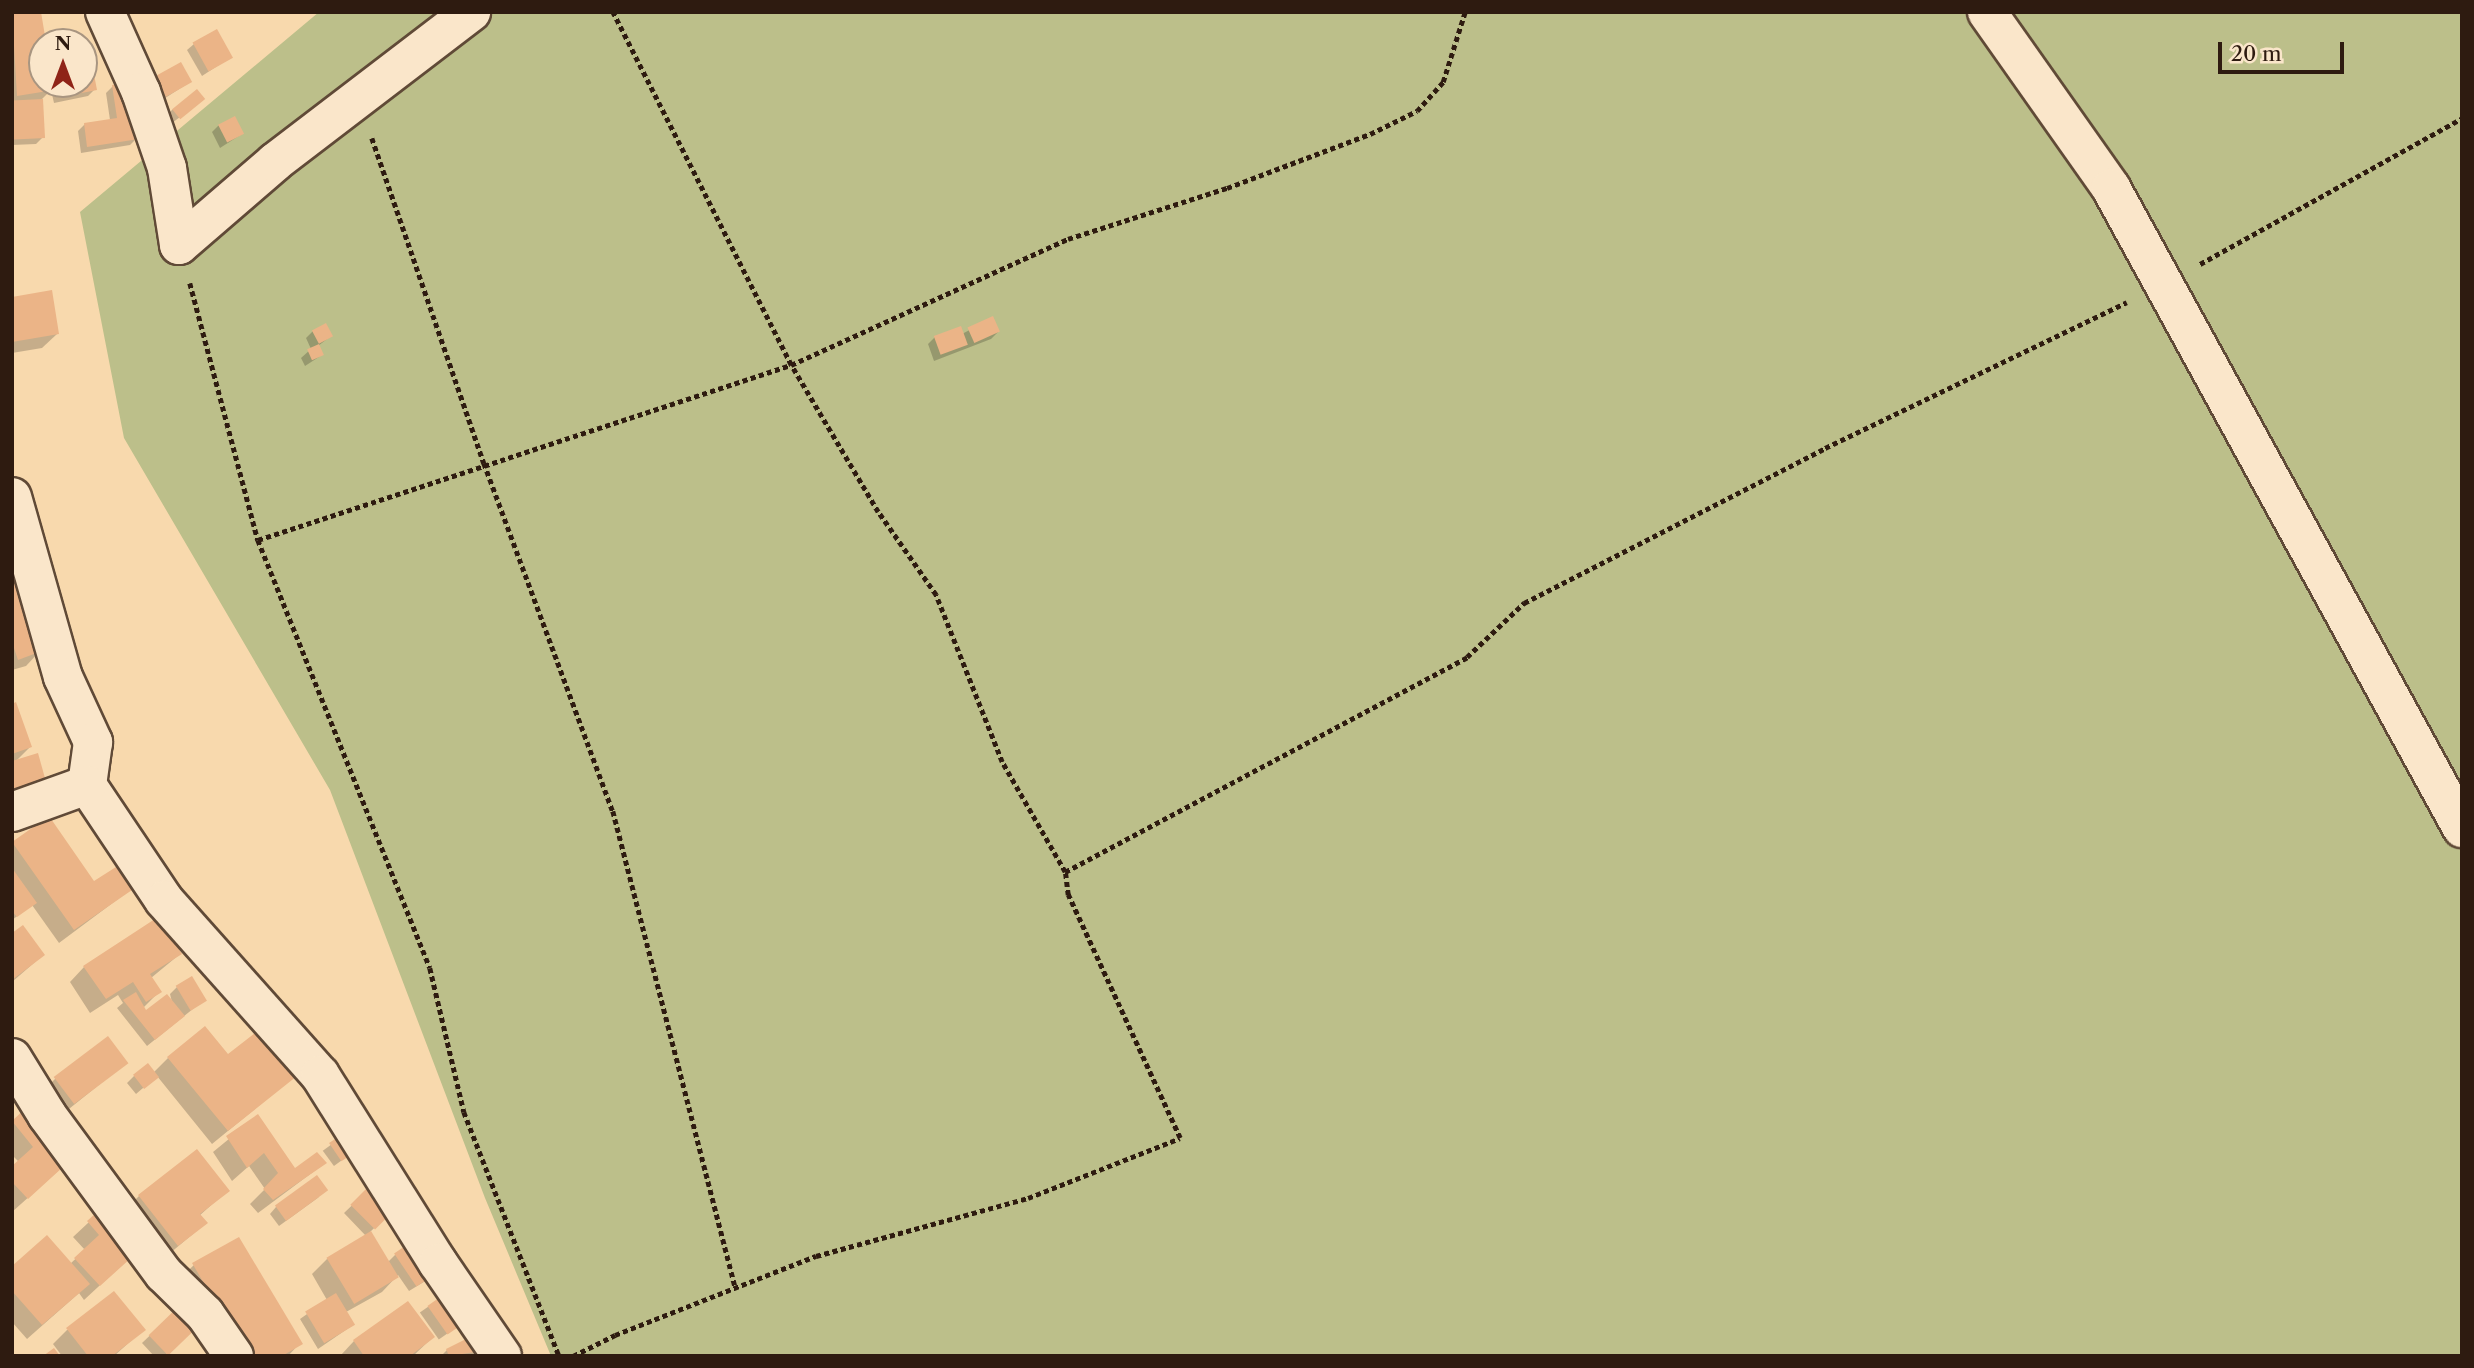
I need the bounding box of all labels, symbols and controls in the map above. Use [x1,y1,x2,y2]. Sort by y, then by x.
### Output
north arrow [28,28,98,98]
scale bar [2222,28,2348,72]
text: N [55,32,71,55]
text: 20 m [2231,41,2282,66]

